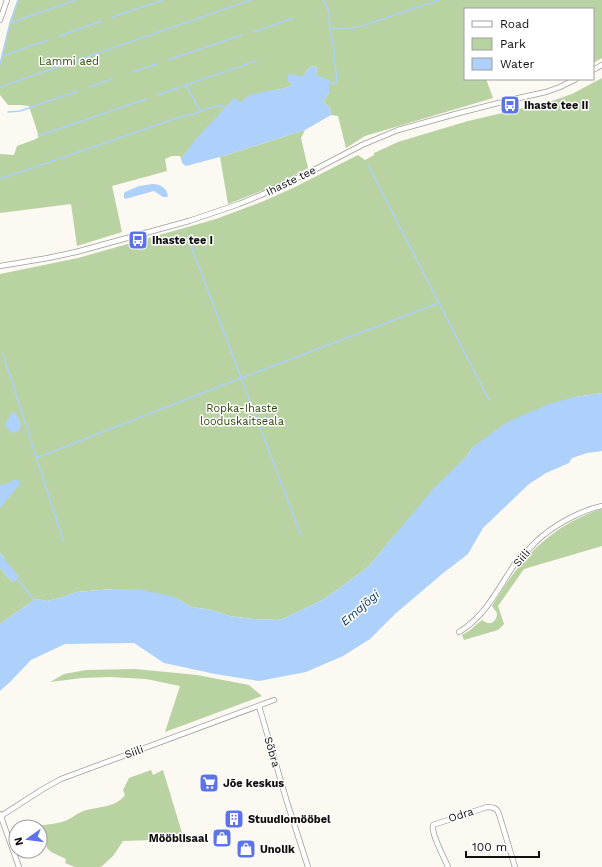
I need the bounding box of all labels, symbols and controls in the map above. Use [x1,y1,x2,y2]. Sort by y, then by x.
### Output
legend [464,8,594,80]
text: Road [500,17,529,31]
text: Park [500,37,526,51]
park label: Lammi aed [39,55,99,68]
text: Water [500,57,535,71]
bus stop icon: Ihaste tee II [499,94,521,116]
place label: Ihaste tee II [524,99,588,112]
street label: Ihaste tee [264,163,318,199]
bus stop icon: Ihaste tee I [127,229,149,251]
place label: Ihaste tee I [152,234,213,247]
park label: Ropka-Ihaste looduskaitseala [200,402,284,428]
street label: Siili [511,546,533,569]
water label: Emajõgi [338,587,383,629]
street label: Sõbra [261,735,283,769]
street label: Siili [123,743,145,761]
supermarket icon: Jõe keskus [198,772,220,794]
place label: Jõe keskus [223,777,284,790]
street label: Odra [447,805,475,825]
building icon: Stuudiomööbel [223,808,245,830]
place label: Stuudiomööbel [248,813,331,826]
north arrow [8,819,48,859]
shop icon: Mööblisaal [211,827,233,849]
place label: Mööblisaal [149,832,208,845]
scale bar [466,833,539,859]
text: N [11,836,26,847]
shop icon: Unolik [235,838,257,860]
text: 100 m [472,840,507,854]
place label: Unolik [260,843,295,856]

